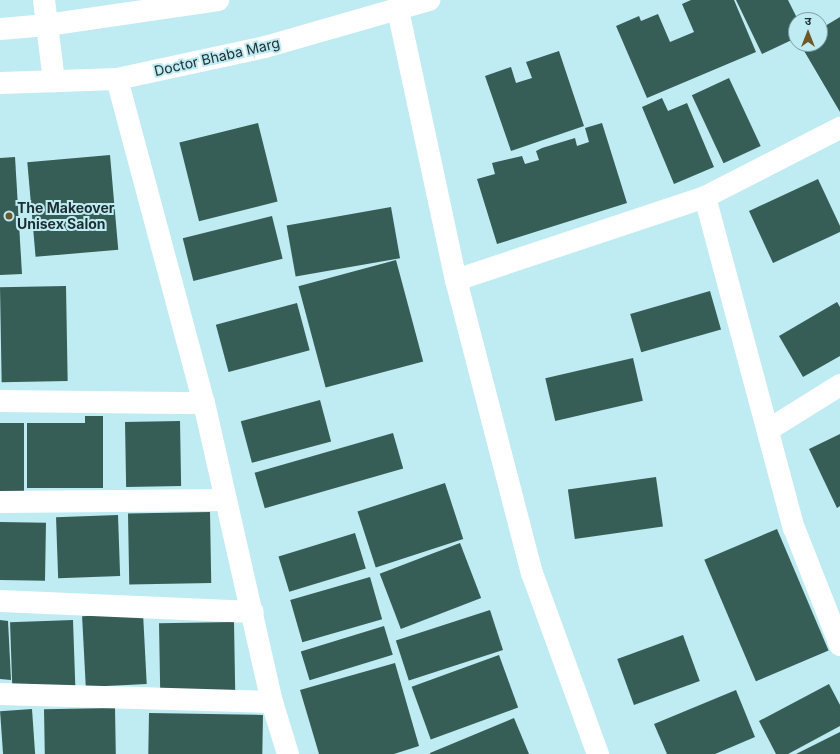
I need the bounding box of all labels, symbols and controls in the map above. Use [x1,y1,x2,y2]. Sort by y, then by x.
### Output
north arrow [788,12,828,52]
text: उ [805,14,811,28]
street label: Doctor Bhaba Marg [153,34,281,80]
place label: The Makeover Unisex Salon [17,200,115,232]
marker: The Makeover Unisex Salon [4,211,14,221]

